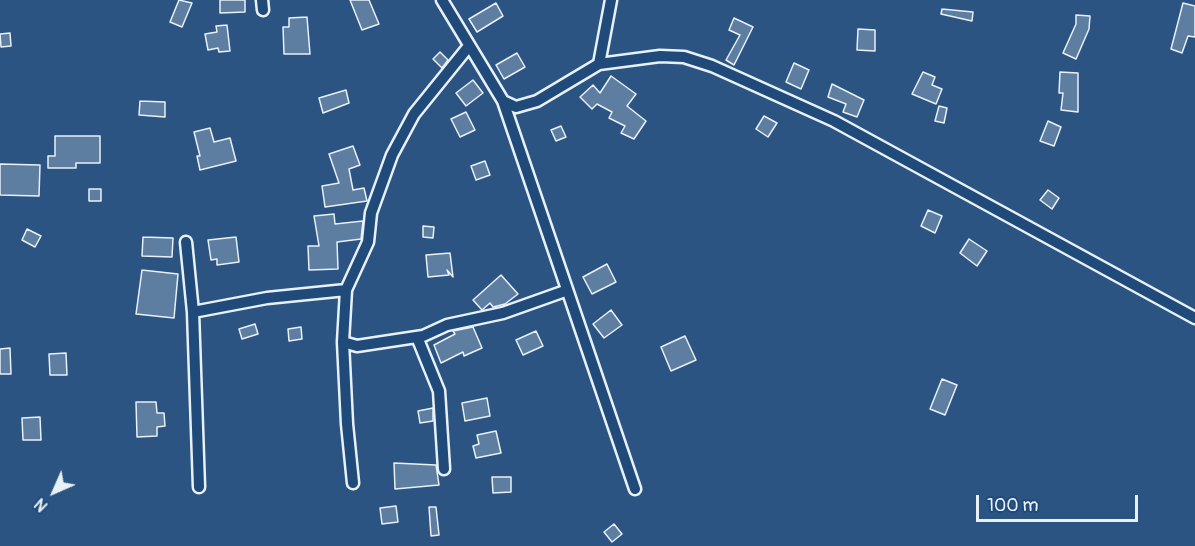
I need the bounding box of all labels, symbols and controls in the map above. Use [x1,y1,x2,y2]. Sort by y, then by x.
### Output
north arrow [24,462,84,522]
scale bar [979,483,1141,521]
text: N [30,494,52,516]
text: 100 m [987,494,1039,517]

